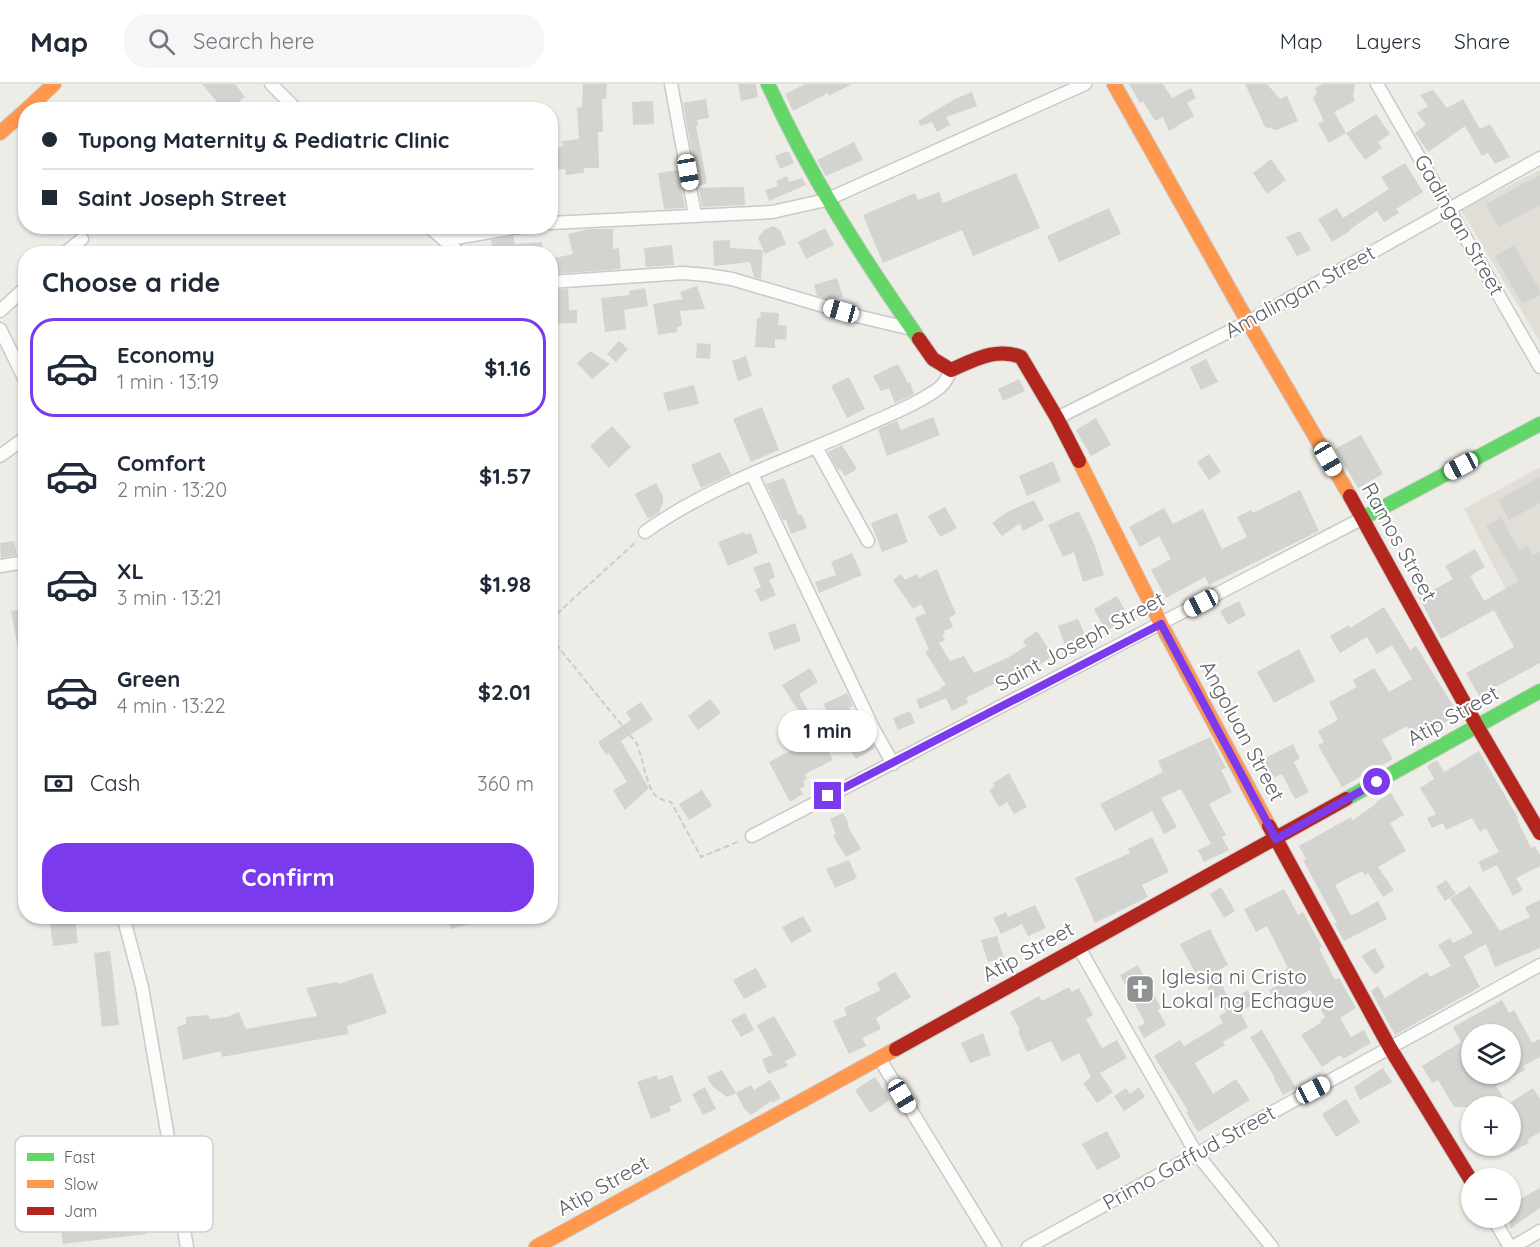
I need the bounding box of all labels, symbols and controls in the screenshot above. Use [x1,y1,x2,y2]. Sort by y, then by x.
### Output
search box [124,14,544,68]
text: Map [30,24,88,59]
icon: search [145,25,178,58]
text: Search here [193,27,315,55]
text: Map [1280,28,1323,54]
text: Layers [1356,28,1421,54]
text: Share [1454,28,1510,54]
text: Tupong Maternity & Pediatric Clinic [78,126,449,154]
street label: Gadingan Street [1409,150,1511,299]
car [676,153,700,191]
text: Saint Joseph Street [78,184,287,212]
street label: Amalingan Street [1220,239,1379,343]
text: Choose a ride [42,265,220,299]
car [821,297,861,325]
icon: car [45,341,99,395]
text: Economy [117,341,215,369]
text: $1.16 [484,354,531,382]
text: 1 min · 13:19 [117,369,219,394]
car [1311,439,1345,479]
icon: car [45,449,99,503]
text: Comfort [117,449,206,477]
car [1441,450,1481,482]
text: $1.57 [479,462,531,490]
text: 2 min · 13:20 [117,477,227,502]
street label: Ramos Street [1357,478,1443,605]
icon: car [45,557,99,611]
text: XL [117,557,144,585]
text: $1.98 [479,570,531,598]
text: 3 min · 13:21 [117,585,222,610]
street label: Saint Joseph Street [990,585,1169,697]
car [1181,587,1221,619]
street label: Angoluan Street [1195,656,1291,805]
icon: car [45,665,99,719]
text: Green [117,665,180,693]
text: $2.01 [478,678,531,706]
street label: Atip Street [1402,679,1503,751]
text: 4 min · 13:22 [117,693,226,718]
callout: 1 min [778,709,878,751]
text: 1 min [803,718,852,743]
icon: cash [42,767,75,800]
route start [1363,768,1390,795]
text: Cash [90,769,141,797]
text: 360 m [477,771,534,796]
route end [814,782,841,809]
button: Confirm [42,843,534,912]
street label: Atip Street [977,915,1078,987]
place label: Iglesia ni Cristo Lokal ng Echague [1161,963,1334,1013]
church icon: Iglesia ni Cristo Lokal ng Echague [1124,973,1156,1005]
map controls [1461,1024,1521,1228]
button: layers [1461,1024,1521,1084]
car [1293,1074,1333,1106]
car [885,1076,919,1116]
button: + [1461,1096,1521,1156]
street label: Primo Gaffud Street [1098,1099,1279,1215]
legend [15,1136,213,1232]
text: Fast [64,1147,95,1167]
street label: Atip Street [552,1149,653,1221]
button: − [1461,1168,1521,1228]
text: Slow [64,1174,98,1194]
text: Jam [64,1201,97,1221]

